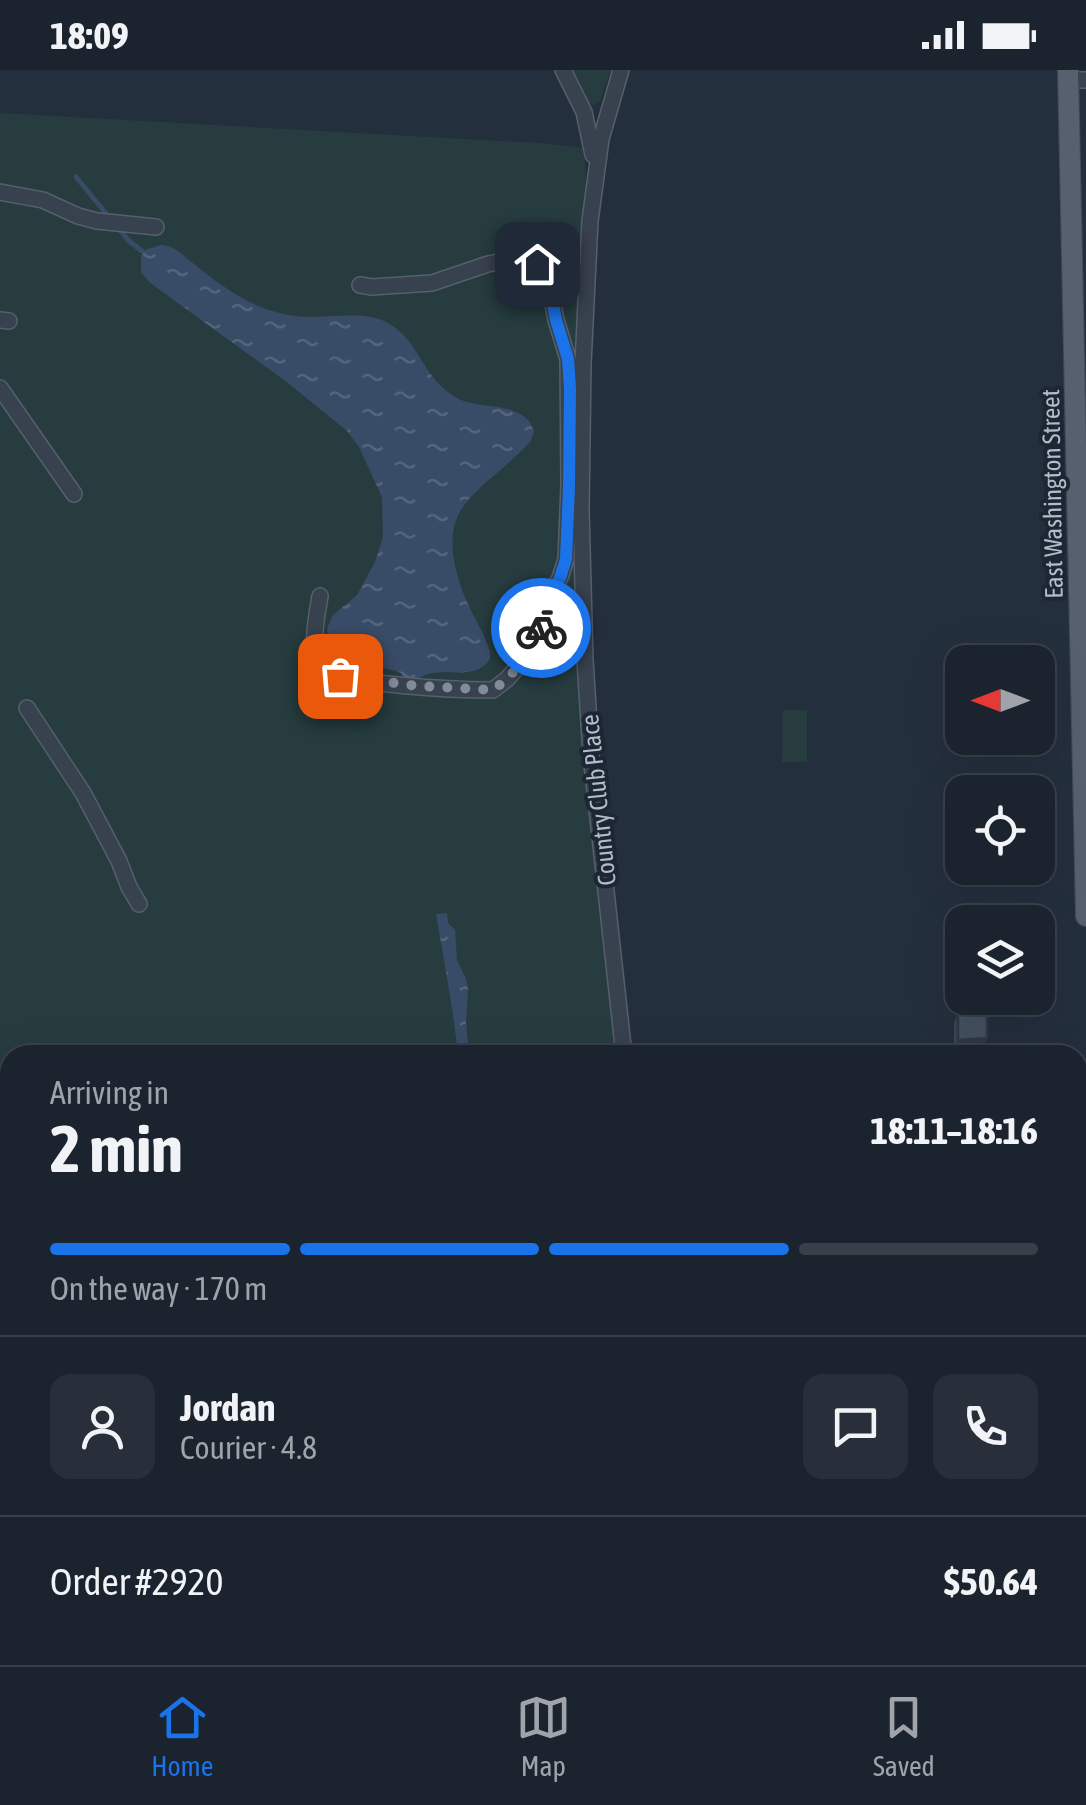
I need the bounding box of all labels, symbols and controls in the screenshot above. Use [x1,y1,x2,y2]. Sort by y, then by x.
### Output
text: 18:09 [50,14,129,57]
pin [495,222,580,307]
icon: home [510,237,565,292]
street label: East Washington Street [1036,389,1068,599]
courier [491,578,591,678]
icon: bike [514,601,569,656]
pin [298,634,383,719]
north arrow [945,645,1055,755]
map controls [945,645,1055,1015]
icon: bag [313,649,368,704]
street label: Country Club Place [575,713,621,887]
button: locate [945,775,1055,885]
button: layers [945,905,1055,1015]
text: Arriving in [50,1074,169,1111]
text: 18:11–18:16 [870,1109,1038,1152]
text: 2 min [50,1111,183,1186]
text: On the way · 170 m [50,1270,267,1307]
button: person [50,1374,155,1479]
button: chat [803,1374,908,1479]
button: phone [933,1374,1038,1479]
text: Jordan [180,1386,275,1429]
text: Courier · 4.8 [180,1429,317,1466]
text: Order #2920 [50,1560,223,1603]
text: $50.64 [944,1560,1038,1603]
tab: Home [151,1690,213,1782]
tab: Map [516,1690,571,1782]
tab: Saved [873,1690,935,1782]

